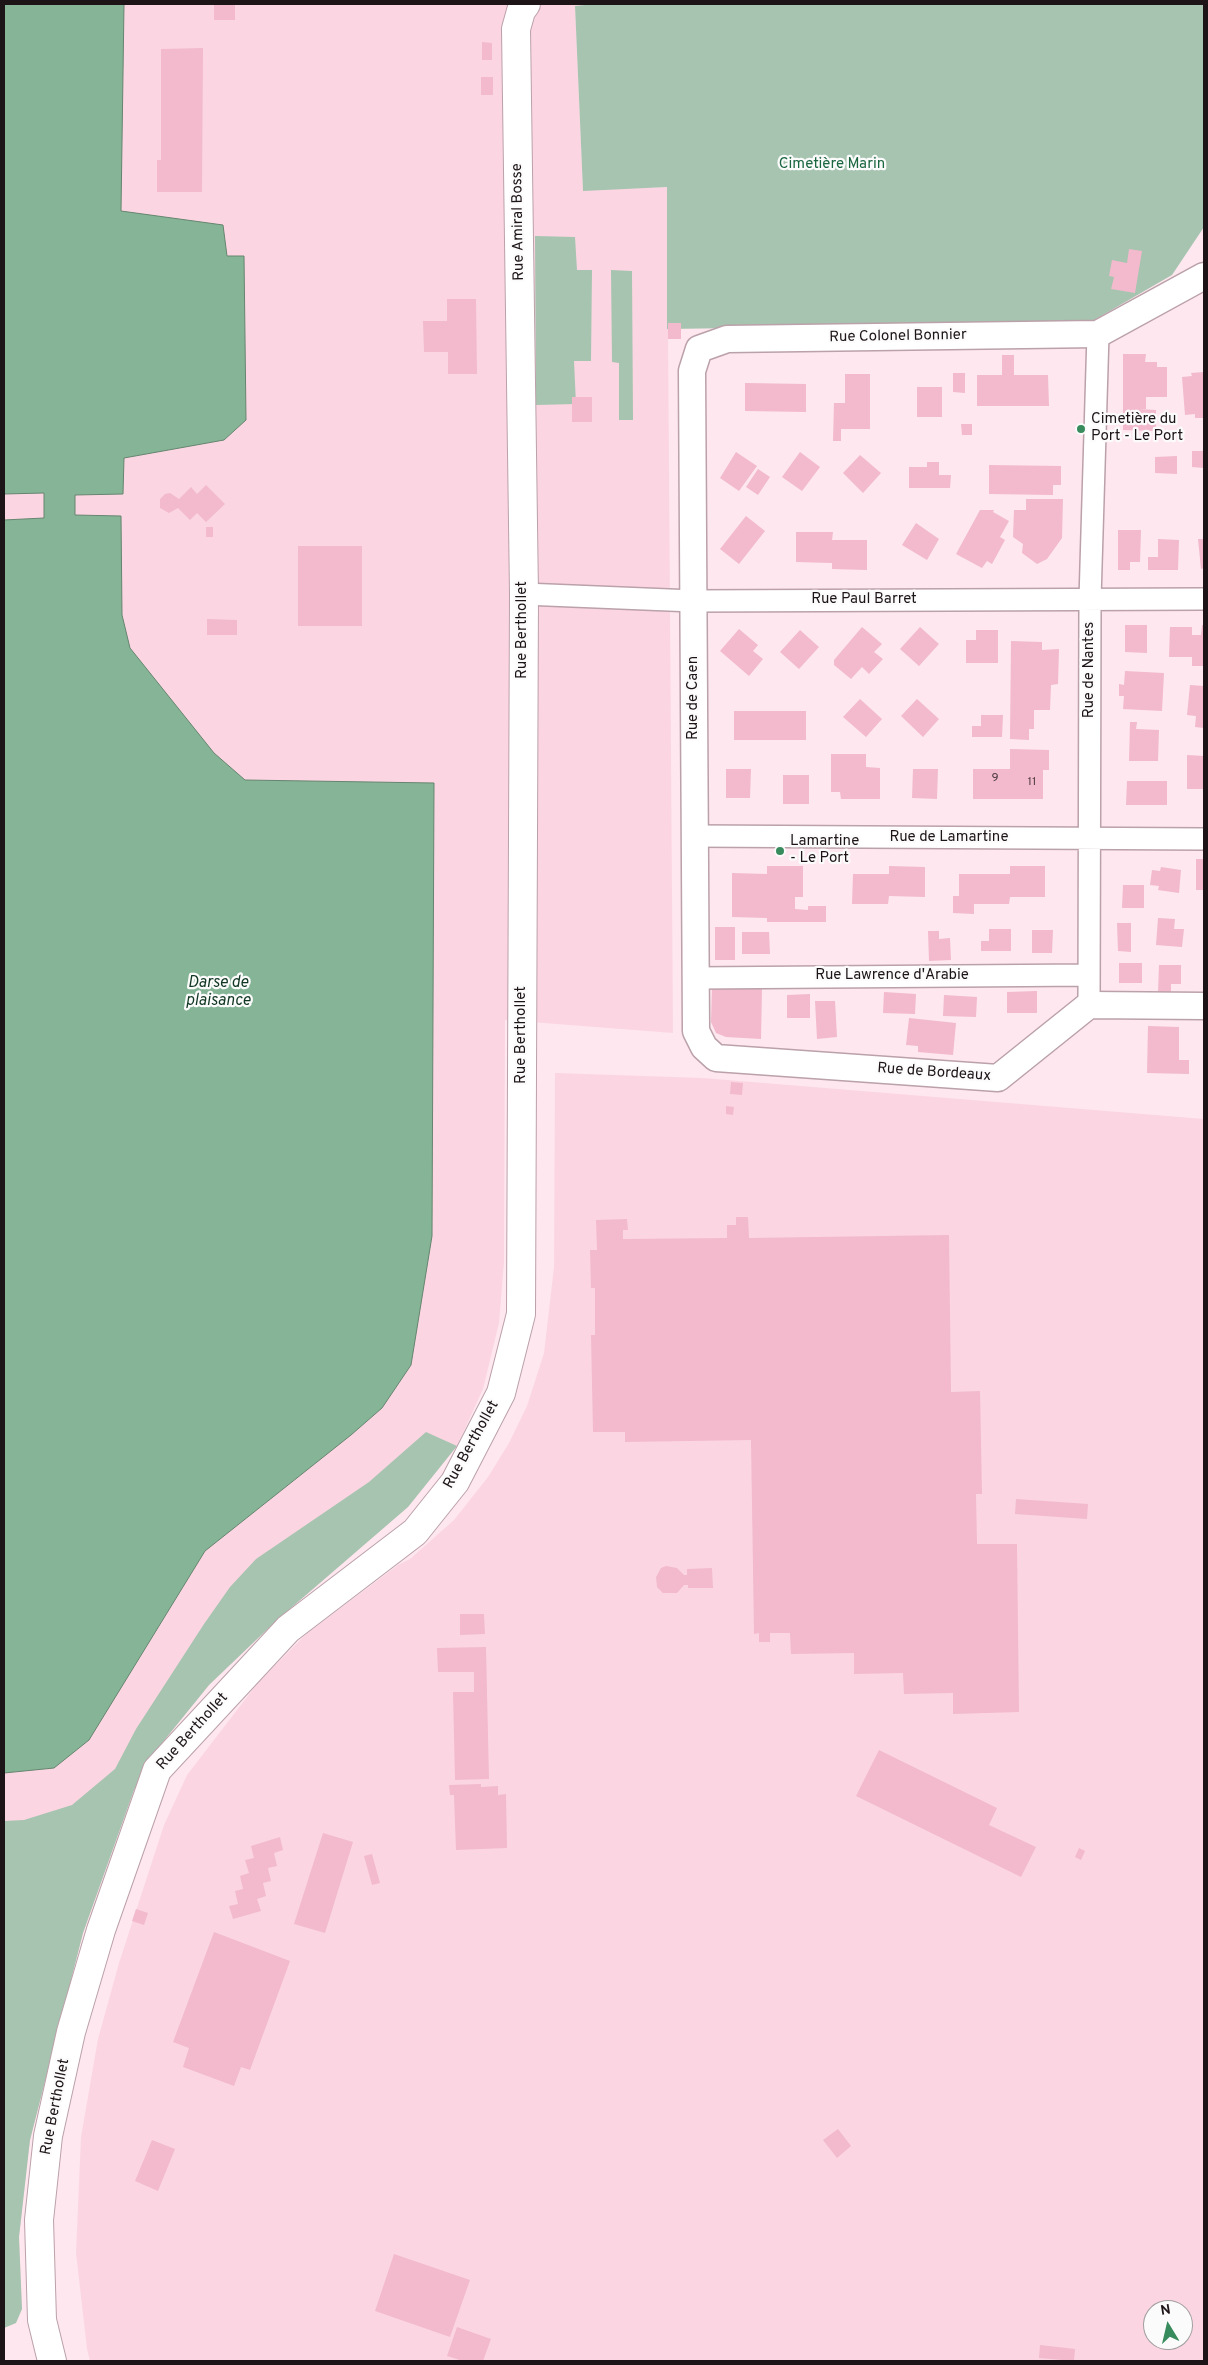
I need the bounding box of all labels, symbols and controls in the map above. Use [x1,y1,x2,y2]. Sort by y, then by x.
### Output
park label: Cimetière Marin [779,156,885,174]
street label: Rue Amiral Bosse [509,163,529,281]
street label: Rue Colonel Bonnier [829,327,967,347]
place label: Cimetière du Port - Le Port [1091,411,1183,446]
marker: Cimetière du Port - Le Port [1075,423,1087,435]
street label: Rue Berthollet [514,581,532,679]
street label: Rue Paul Barret [811,591,917,609]
street label: Rue de Nantes [1081,622,1099,718]
street label: Rue de Caen [685,656,703,740]
house number: 9 [991,772,999,786]
house number: 11 [1028,776,1036,790]
street label: Rue de Lamartine [889,829,1009,847]
place label: Lamartine - Le Port [790,833,859,868]
marker: Lamartine - Le Port [774,845,786,857]
street label: Rue Lawrence d'Arabie [815,967,969,985]
water label: Darse de plaisance [185,974,251,1012]
street label: Rue Berthollet [513,986,531,1084]
street label: Rue de Bordeaux [876,1060,992,1086]
street label: Rue Berthollet [440,1398,504,1492]
street label: Rue Berthollet [154,1690,232,1774]
street label: Rue Berthollet [38,2057,74,2157]
north arrow [1143,2300,1193,2350]
text: N [1159,2301,1172,2320]

